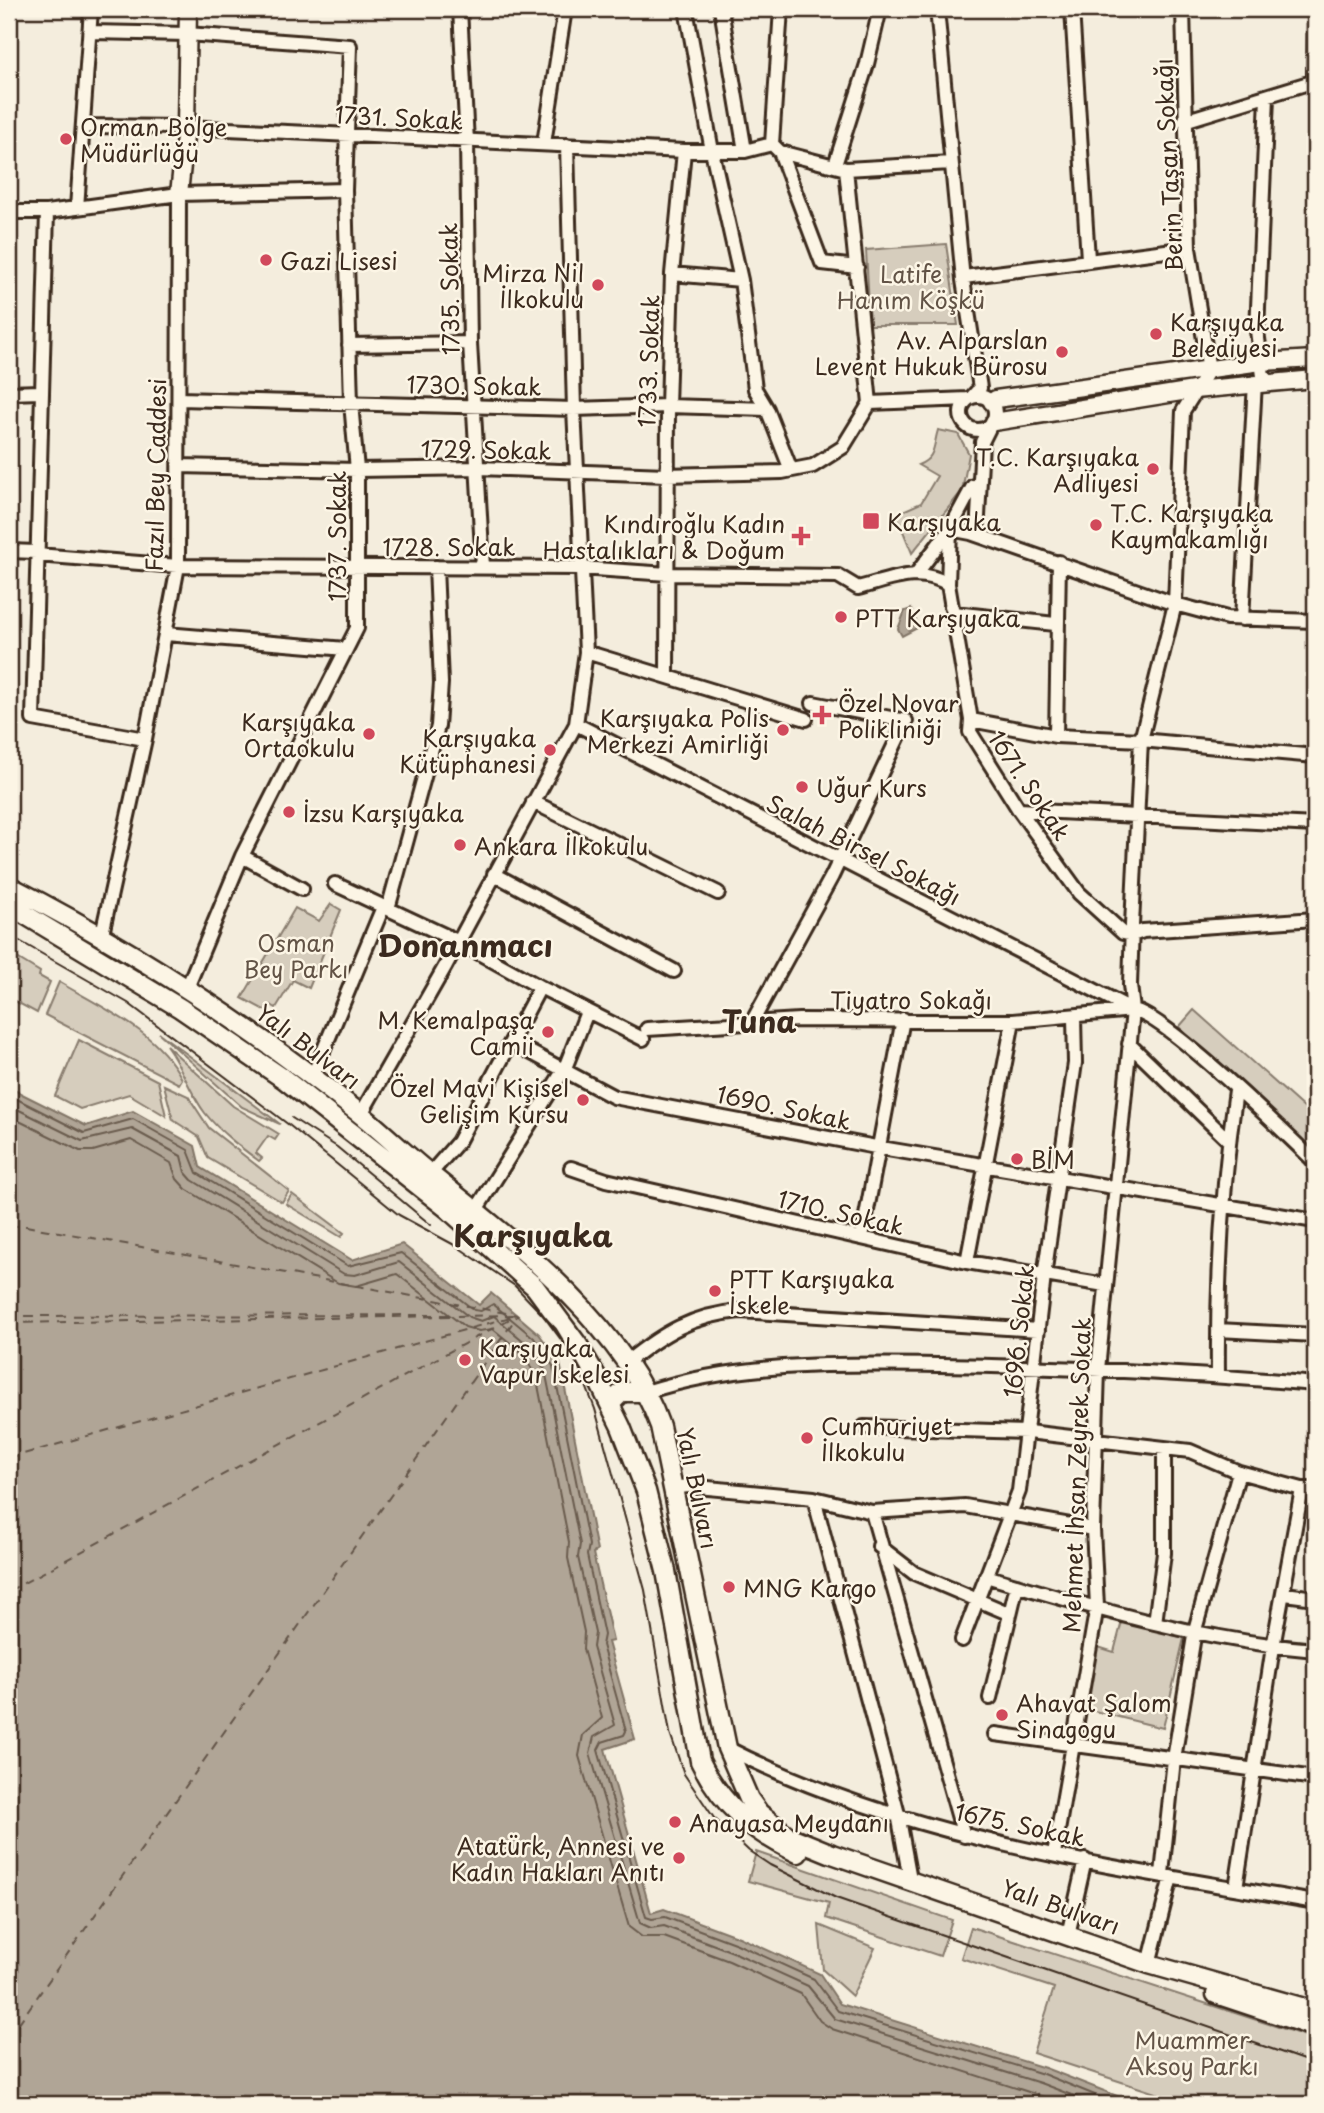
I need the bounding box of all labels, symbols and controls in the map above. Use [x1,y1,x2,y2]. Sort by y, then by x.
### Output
street label: Berin Taşan Sokağı [1145,58,1191,272]
street label: 1731. Sokak [334,96,464,138]
place label: Orman Bölge Müdürlüğü [80,109,227,170]
marker: Orman Bölge Müdürlüğü [58,131,74,147]
street label: 1735. Sokak [430,222,468,356]
place label: Gazi Lisesi [280,243,398,278]
marker: Gazi Lisesi [258,252,274,268]
place label: Mirza Nil İlkokulu [482,255,584,316]
park label: Latife Hanım Köşkü [837,256,985,317]
marker: Mirza Nil İlkokulu [590,277,606,293]
street label: 1733. Sokak [628,294,668,428]
place label: Karşıyaka Belediyesi [1170,304,1284,365]
place label: Av. Alparslan Levent Hukuk Bürosu [815,322,1048,383]
marker: Karşıyaka Belediyesi [1148,326,1164,342]
marker: Av. Alparslan Levent Hukuk Bürosu [1054,344,1070,360]
street label: 1730. Sokak [406,366,542,404]
street label: Fazıl Bey Caddesi [136,378,174,572]
street label: 1729. Sokak [420,430,552,468]
place label: T.C. Karşıyaka Adliyesi [976,439,1140,500]
marker: T.C. Karşıyaka Adliyesi [1145,461,1161,477]
street label: 1737. Sokak [319,471,354,601]
place label: T.C. Karşıyaka Kaymakamlığı [1110,495,1274,556]
place label: Karşıyaka [887,504,1001,539]
place label: Kındıroğlu Kadın Hastalıkları & Doğum [542,506,785,567]
marker: Karşıyaka [861,511,881,531]
marker: T.C. Karşıyaka Kaymakamlığı [1088,517,1104,533]
marker: Kındıroğlu Kadın Hastalıkları & Doğum [791,526,811,546]
street label: 1728. Sokak [383,529,515,564]
place label: PTT Karşıyaka [855,600,1020,635]
marker: PTT Karşıyaka [833,609,849,625]
place label: Özel Novar Polikliniği [838,685,959,746]
place label: Karşıyaka Polis Merkezi Amirliği [587,700,769,761]
place label: Karşıyaka Ortaokulu [241,704,356,765]
marker: Özel Novar Polikliniği [812,705,832,725]
place label: Karşıyaka Kütüphanesi [399,720,537,781]
marker: Karşıyaka Polis Merkezi Amirliği [775,722,791,738]
street label: 1671. Sokak [980,723,1080,847]
marker: Karşıyaka Ortaokulu [361,726,377,742]
marker: Karşıyaka Kütüphanesi [542,742,558,758]
place label: Uğur Kurs [816,770,927,805]
marker: Uğur Kurs [794,779,810,795]
street label: Salah Birsel Sokağı [761,785,967,913]
place label: İzsu Karşıyaka [303,795,464,830]
marker: İzsu Karşıyaka [281,804,297,820]
place label: Ankara İlkokulu [474,828,648,863]
marker: Ankara İlkokulu [452,837,468,853]
district label: Donanmacı [377,922,553,967]
park label: Osman Bey Parkı [244,925,348,986]
street label: Tiyatro Sokağı [830,982,992,1017]
street label: Yalı Bulvarı [249,995,369,1097]
district label: Tuna [722,998,797,1043]
place label: M. Kemalpaşa Camii [377,1002,535,1063]
marker: M. Kemalpaşa Camii [540,1024,556,1040]
place label: Özel Mavi Kişisel Gelişim Kursu [389,1070,569,1131]
street label: 1690. Sokak [714,1076,854,1138]
marker: Özel Mavi Kişisel Gelişim Kursu [575,1092,591,1108]
place label: BİM [1031,1142,1075,1177]
marker: BİM [1009,1151,1025,1167]
street label: 1710. Sokak [774,1180,908,1244]
district label: Karşıyaka [453,1212,613,1257]
place label: PTT Karşıyaka İskele [729,1261,894,1322]
street label: 1696. Sokak [994,1263,1042,1399]
marker: PTT Karşıyaka İskele [707,1283,723,1299]
street label: Mehmet İhsan Zeyrek Sokak [1053,1317,1099,1633]
place label: Karşıyaka Vapur İskelesi [479,1330,629,1391]
marker: Karşıyaka Vapur İskelesi [457,1352,473,1368]
place label: Cumhuriyet İlkokulu [821,1408,952,1469]
street label: Yalı Bulvarı [668,1424,728,1552]
marker: Cumhuriyet İlkokulu [799,1430,815,1446]
place label: MNG Kargo [743,1570,877,1605]
marker: MNG Kargo [721,1579,737,1595]
place label: Ahavat Şalom Sinagogu [1016,1685,1172,1746]
marker: Ahavat Şalom Sinagogu [994,1707,1010,1723]
street label: 1675. Sokak [951,1793,1089,1855]
place label: Anayasa Meydanı [689,1805,889,1840]
marker: Anayasa Meydanı [667,1814,683,1830]
place label: Atatürk, Annesi ve Kadın Hakları Anıtı [451,1828,665,1889]
marker: Atatürk, Annesi ve Kadın Hakları Anıtı [671,1850,687,1866]
street label: Yalı Bulvarı [997,1869,1125,1943]
park label: Muammer Aksoy Parkı [1125,2022,1259,2083]

